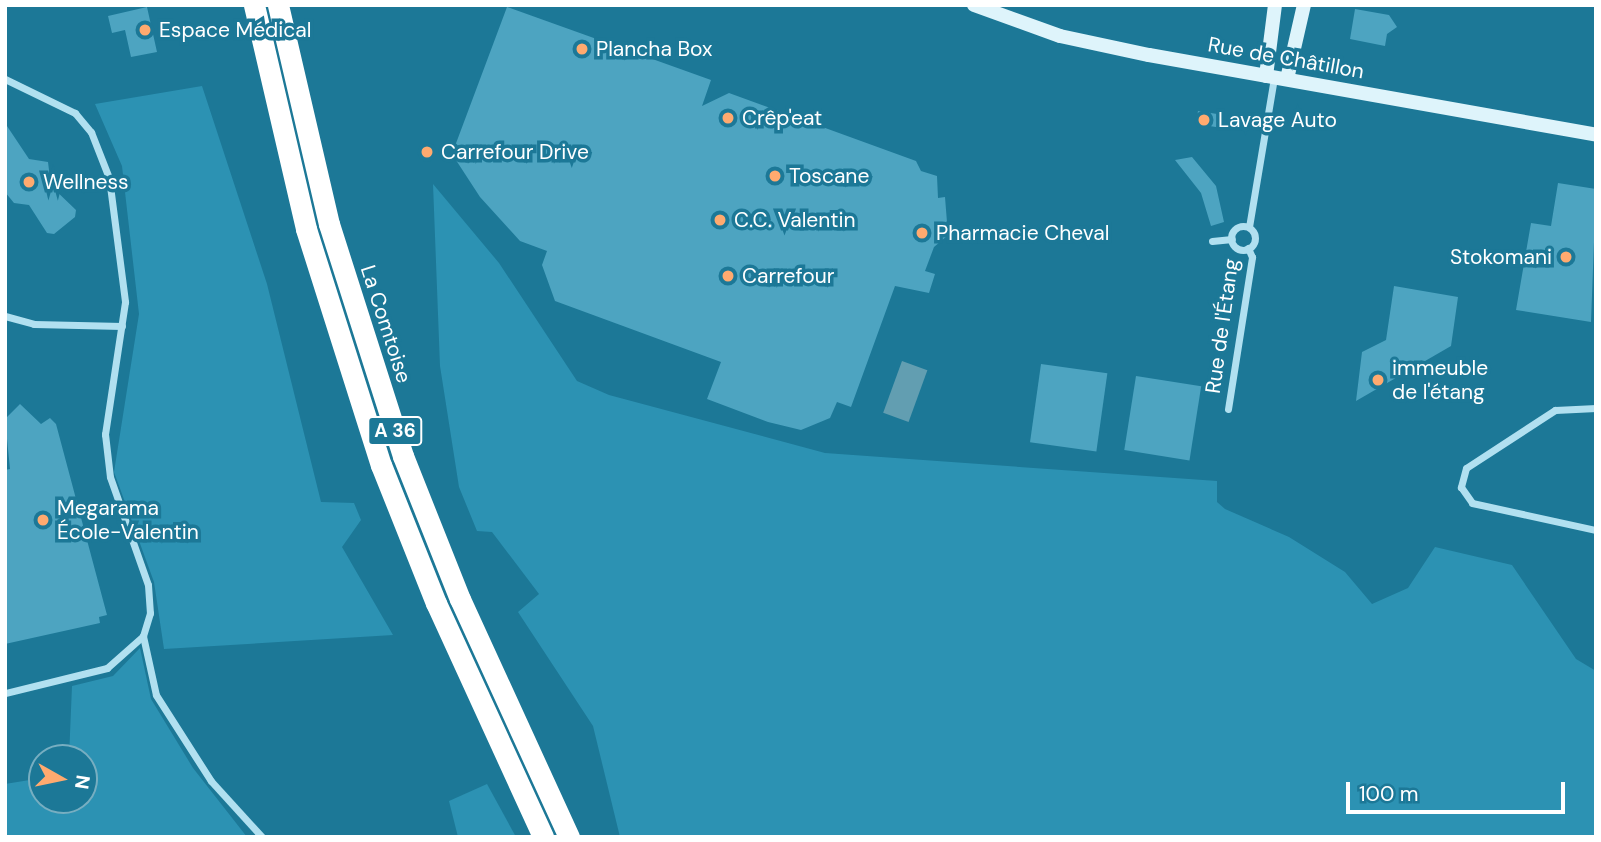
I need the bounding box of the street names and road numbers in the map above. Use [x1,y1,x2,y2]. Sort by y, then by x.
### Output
street label: Rue de Châtillon [1206,32,1366,84]
street label: Rue de l'Étang [1200,257,1244,395]
street label: La Comtoise [355,262,417,386]
road number: A 36 [367,416,423,446]

